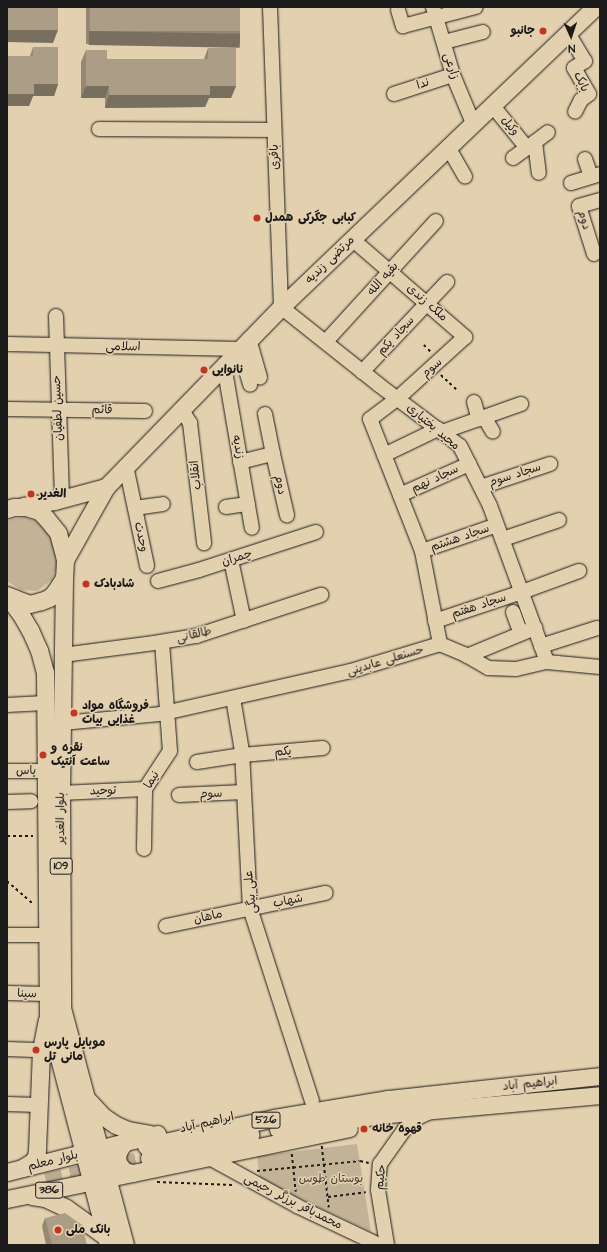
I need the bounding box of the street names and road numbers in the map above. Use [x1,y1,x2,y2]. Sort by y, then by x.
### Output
street label: زارعی [440,51,462,81]
street label: بابک [570,69,592,95]
street label: ندا [415,75,431,93]
street label: وکیل [498,113,522,139]
street label: باقری [267,144,283,170]
street label: دوم [575,209,593,231]
street label: مرتضی زندیه [302,233,358,287]
street label: بقیه الله [364,259,402,299]
street label: ملک زندی [404,281,450,325]
street label: سجاد یکم [374,314,418,358]
street label: اسلامی [105,339,141,355]
street label: سوم [419,355,445,381]
street label: حسین لطفیان [50,375,66,441]
street label: مجید بختیاری [404,401,462,453]
street label: قائم [91,403,113,417]
street label: زندیه [229,434,247,460]
street label: انقلاب [187,460,205,490]
street label: سجاد سوم [487,460,543,490]
street label: سجاد نهم [409,462,461,496]
street label: دوم [271,474,289,496]
street label: وحدت [131,521,151,553]
street label: سجاد هشتم [429,521,491,555]
street label: چمران [220,547,254,569]
street label: سجاد هفتم [450,590,508,622]
street label: طالقانی [175,624,213,646]
street label: حسنعلی عابدینی [345,643,425,679]
street label: یکم [274,744,292,760]
street label: یاس [16,764,36,778]
street label: نیما [141,769,163,791]
street label: توحید [89,783,117,799]
street label: سوم [199,786,223,802]
street label: بلوار الغدیر [54,792,68,844]
road number: 109 [49,857,73,875]
street label: علی بیگی [242,870,260,914]
street label: شهاب [272,891,304,911]
street label: ماهان [192,907,224,927]
street label: سینا [17,986,37,1002]
street label: ابراهیم آباد [502,1074,558,1094]
street label: ابراهیم آباد [179,1110,235,1136]
road number: 526 [251,1111,281,1129]
street label: بلوار معلم [26,1148,80,1174]
street label: حکیم [372,1164,390,1190]
street label: محمدباقر برزگر رحیمی [242,1171,344,1233]
road number: 386 [35,1181,63,1199]

